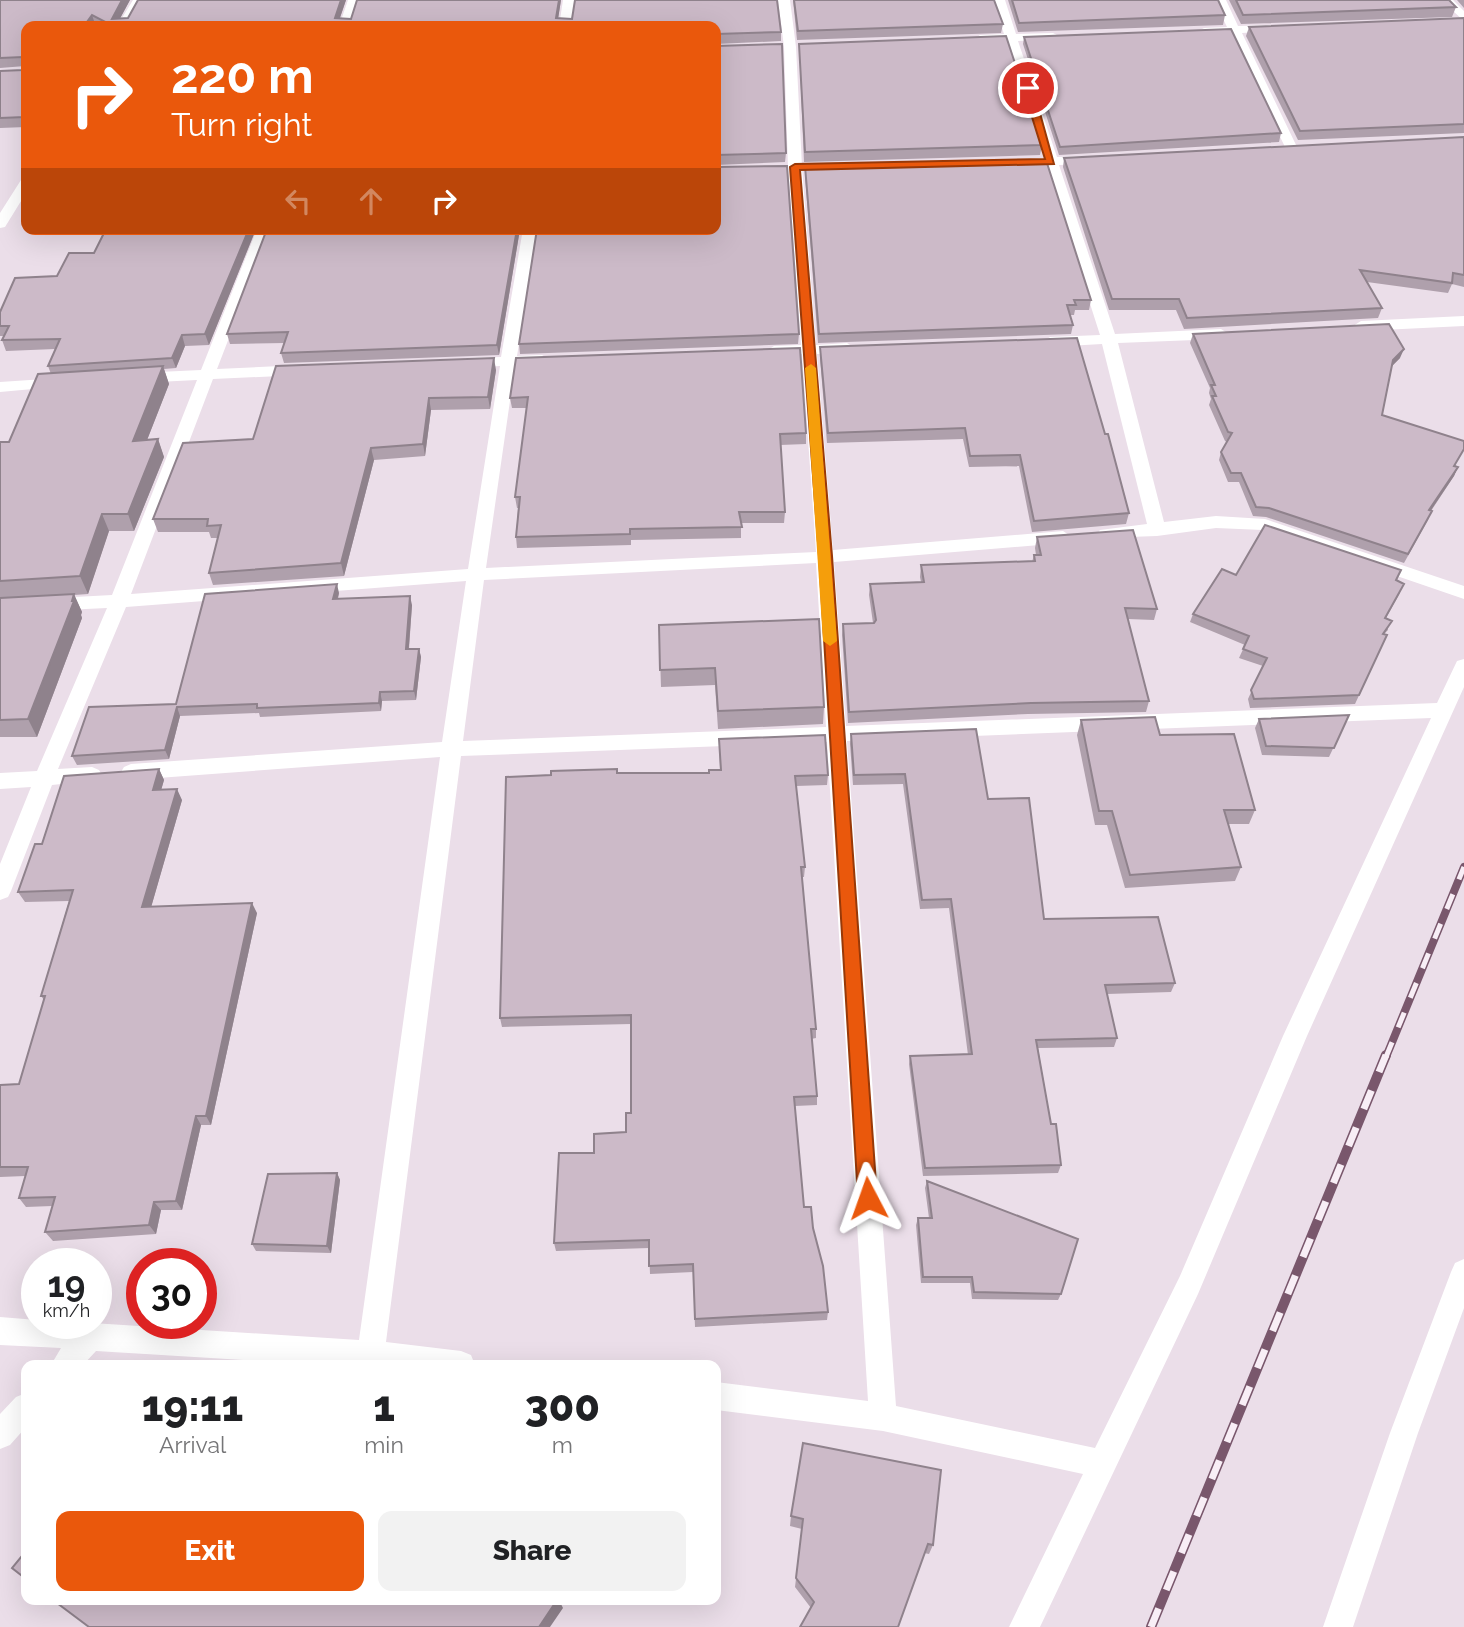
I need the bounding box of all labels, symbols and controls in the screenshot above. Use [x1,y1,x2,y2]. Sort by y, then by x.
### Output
text: 220 m [171,47,314,104]
icon: right [56,49,147,140]
pin [998,58,1058,118]
icon: arrive [1009,69,1047,107]
text: Turn right [171,106,312,143]
icon: left [279,182,317,220]
icon: ahead [352,182,390,220]
icon: right [425,182,463,220]
position arrow [831,1161,905,1235]
speed limit sign: 30 [126,1248,217,1339]
text: 19 [48,1264,85,1305]
text: km/h [43,1300,90,1321]
text: 19:11 [142,1382,243,1431]
text: 1 [373,1382,395,1431]
text: 300 [525,1382,600,1431]
text: Arrival [159,1431,226,1458]
text: min [364,1431,404,1458]
text: m [552,1431,573,1458]
button: Exit [56,1511,364,1591]
button: Share [378,1511,686,1591]

